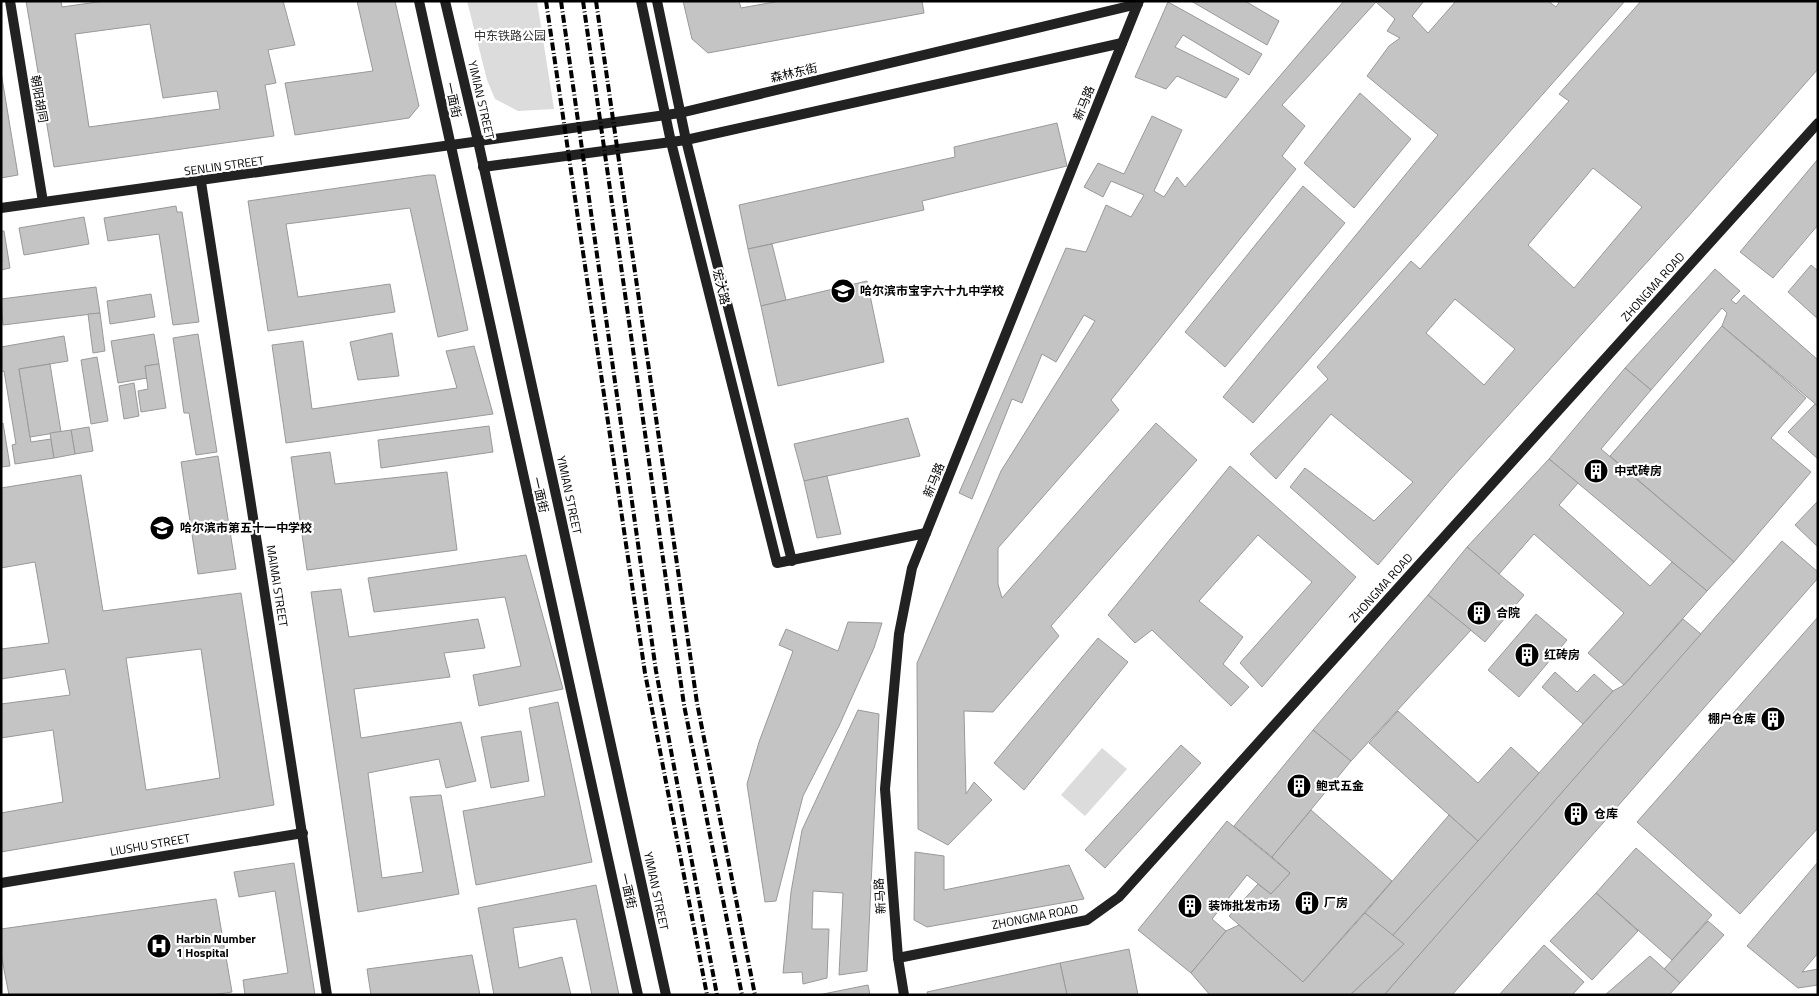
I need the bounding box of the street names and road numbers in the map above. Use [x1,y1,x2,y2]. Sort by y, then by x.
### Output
street label: 森林东街 [768,58,819,87]
street label: YIMIAN STREET [463,59,500,142]
street label: 朝阳胡同 [26,74,53,124]
street label: 一面街 [440,80,467,119]
street label: 新马路 [1068,83,1099,123]
street label: SENLIN STREET [183,150,266,181]
street label: ZHONGMA ROAD [1616,247,1689,326]
street label: 宏大路 [708,267,735,307]
street label: YIMIAN STREET [552,454,587,537]
street label: 新马路 [918,460,949,500]
street label: 一面街 [527,475,554,515]
street label: MAIMAI STREET [262,544,293,629]
street label: ZHONGMA ROAD [1344,548,1417,627]
street label: LIUSHU STREET [108,828,192,861]
street label: YIMIAN STREET [639,850,674,933]
street label: 一面街 [615,871,642,911]
street label: 新马路 [869,877,890,915]
street label: ZHONGMA ROAD [990,899,1080,934]

